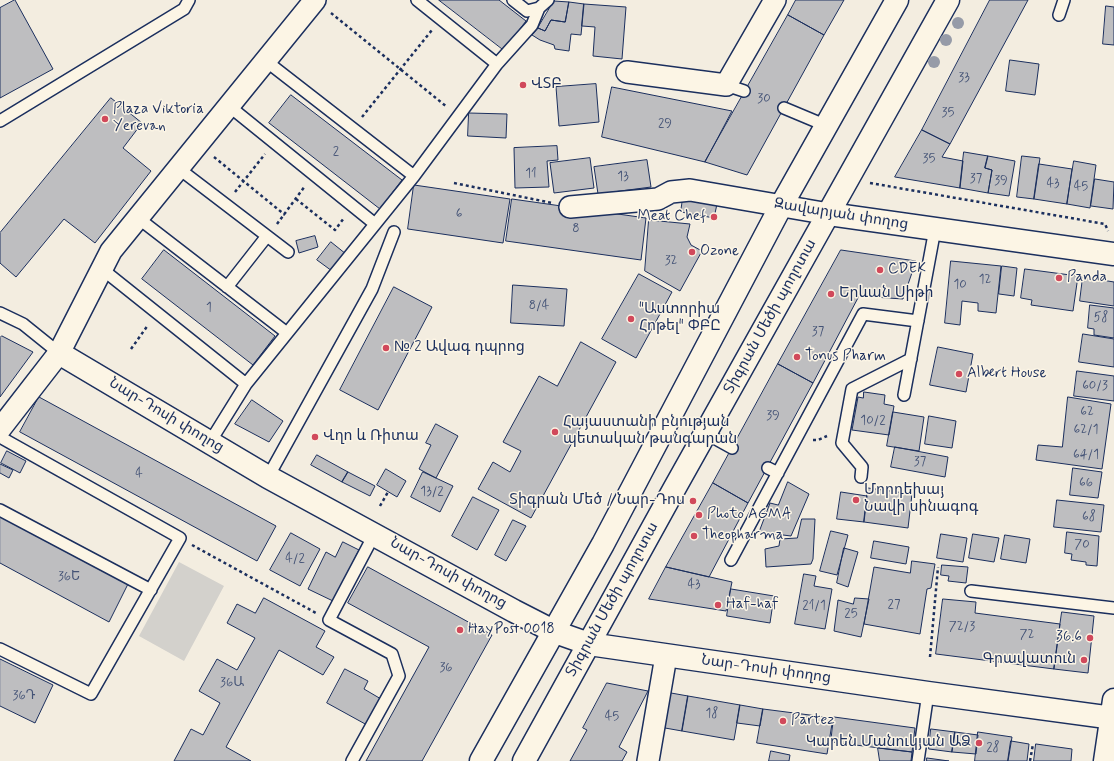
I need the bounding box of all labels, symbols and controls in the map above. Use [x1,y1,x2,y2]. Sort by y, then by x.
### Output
house number: 33 [958,70,970,86]
place label: ՎՏԲ [531,76,562,94]
marker: ՎՏԲ [518,80,528,90]
house number: 30 [757,91,771,107]
place label: Plaza Viktoria Yerevan [113,101,204,136]
house number: 35 [942,105,954,121]
marker: Plaza Viktoria Yerevan [100,114,110,124]
house number: 29 [658,116,672,132]
house number: 2 [333,144,339,160]
house number: 35 [923,151,935,167]
house number: 11 [525,166,537,182]
house number: 13 [617,169,629,185]
house number: 37 [970,171,982,187]
house number: 39 [994,173,1008,189]
house number: 43 [1046,176,1060,192]
house number: 45 [1074,179,1088,195]
street label: Զավարյան փողոց [773,195,909,235]
house number: 6 [456,206,462,222]
place label: Meat Chef [637,208,706,226]
marker: Meat Chef [709,212,719,222]
house number: 8 [572,221,580,237]
street label: Տիգրան Մեծի պողոտա [721,237,821,397]
place label: Ozone [700,243,739,261]
marker: Ozone [687,247,697,257]
house number: 32 [665,253,677,269]
place label: CDEK [888,261,926,279]
marker: CDEK [875,265,885,275]
place label: Panda [1067,269,1107,287]
house number: 12 [979,272,991,288]
marker: Panda [1054,273,1064,283]
house number: 10 [953,277,967,293]
place label: Երևան Սիթի [839,285,933,303]
marker: Երևան Սիթի [826,289,836,299]
house number: 8/4 [529,298,549,314]
house number: 1 [206,300,212,316]
place label: "Աստորիա Հոթել" ՓԲԸ [639,301,721,336]
house number: 58 [1094,310,1108,326]
marker: "Աստորիա Հոթել" ՓԲԸ [626,314,636,324]
house number: 37 [812,324,824,340]
place label: № 2 Ավագ դպրոց [394,339,525,357]
marker: № 2 Ավագ դպրոց [381,343,391,353]
place label: Tonus Pharm [805,348,886,366]
marker: Tonus Pharm [792,352,802,362]
place label: Albert House [967,365,1046,383]
marker: Albert House [954,369,964,379]
street label: Նար-Դոսի փողոց [105,375,227,457]
house number: 60/3 [1082,378,1108,394]
house number: 62 [1080,404,1094,420]
house number: 39 [766,408,780,424]
house number: 10/2 [860,413,886,429]
place label: Հայաստանի բնության պետական թանգարան [563,414,737,449]
house number: 62/1 [1074,422,1098,438]
marker: Հայաստանի բնության պետական թանգարան [550,427,560,437]
place label: Վղո և Ռիտա [323,428,419,446]
marker: Վղո և Ռիտա [310,432,320,442]
house number: 64/1 [1073,447,1099,463]
house number: 37 [914,454,926,470]
house number: 4 [135,466,143,482]
house number: 66 [1079,475,1093,491]
place label: Մորդեխայ Նավի սինագոգ [864,482,978,517]
house number: 13/2 [420,484,444,500]
place label: Տիգրան Մեծ / Նար-Դոս [509,492,685,510]
marker: Մորդեխայ Նավի սինագոգ [851,495,861,505]
marker: Տիգրան Մեծ / Նար-Դոս [688,496,698,506]
place label: Photo AGMA [707,506,791,524]
house number: 68 [1082,509,1096,525]
marker: Photo AGMA [694,510,704,520]
street label: Տիգրան Մեծի պողոտա [563,520,663,680]
place label: Theopharma [702,527,783,545]
marker: Theopharma [689,531,699,541]
street label: Նար-Դոսի փողոց [386,534,510,614]
house number: 70 [1074,537,1090,553]
house number: 4/2 [285,551,305,567]
house number: 36Ե [58,569,80,585]
house number: 43 [687,577,701,593]
place label: Haf-haf [726,596,779,614]
house number: 27 [888,597,900,613]
house number: 21/1 [802,598,826,614]
marker: Haf-haf [713,600,723,610]
house number: 25 [844,606,858,622]
house number: 72/3 [949,619,975,635]
place label: HayPost 0018 [468,621,555,639]
marker: HayPost 0018 [455,625,465,635]
house number: 72 [1020,627,1034,643]
place label: 36.6 [1056,629,1082,647]
marker: 36.6 [1085,633,1095,643]
place label: Գրավատուն [983,651,1076,669]
street label: Նար-Դոսի փողոց [700,652,832,688]
marker: Գրավատուն [1079,655,1089,665]
house number: 36 [439,660,453,676]
house number: 36Ա [220,675,244,691]
house number: 36Դ [13,688,35,704]
house number: 18 [706,706,718,722]
house number: 45 [605,709,619,725]
place label: Partez [791,712,835,730]
marker: Partez [778,716,788,726]
place label: Կարեն Մանուկյան ԱՁ [806,734,971,752]
marker: Կարեն Մանուկյան ԱՁ [974,738,984,748]
house number: 28 [986,740,1000,756]

